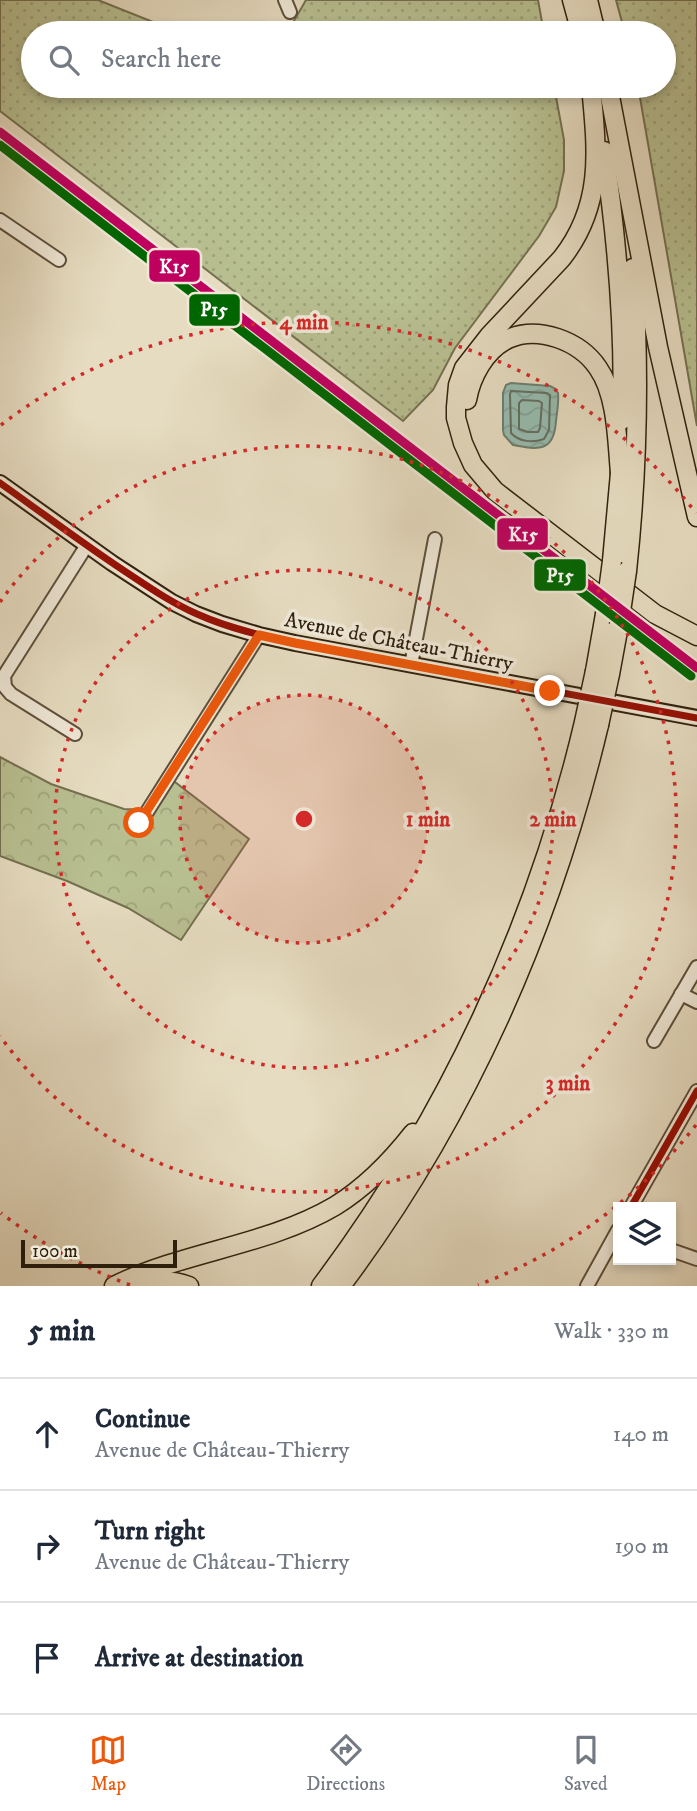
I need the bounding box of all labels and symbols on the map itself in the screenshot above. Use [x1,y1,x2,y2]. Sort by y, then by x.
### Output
line badge: K15 [148,249,201,283]
text: K15 [159,256,189,279]
line badge: P15 [188,293,241,327]
text: P15 [200,299,228,322]
text: 4 min [280,310,329,336]
line badge: K15 [496,517,549,551]
text: K15 [508,524,538,547]
line badge: P15 [533,558,587,592]
text: P15 [546,565,574,588]
street label: Avenue de Château-Thierry [282,607,516,677]
route end [534,675,565,706]
route start [123,807,154,838]
centre of rings [292,807,316,831]
text: 1 min [406,807,451,833]
text: 2 min [530,807,578,833]
text: 3 min [546,1071,591,1097]
scale bar [21,1237,177,1269]

